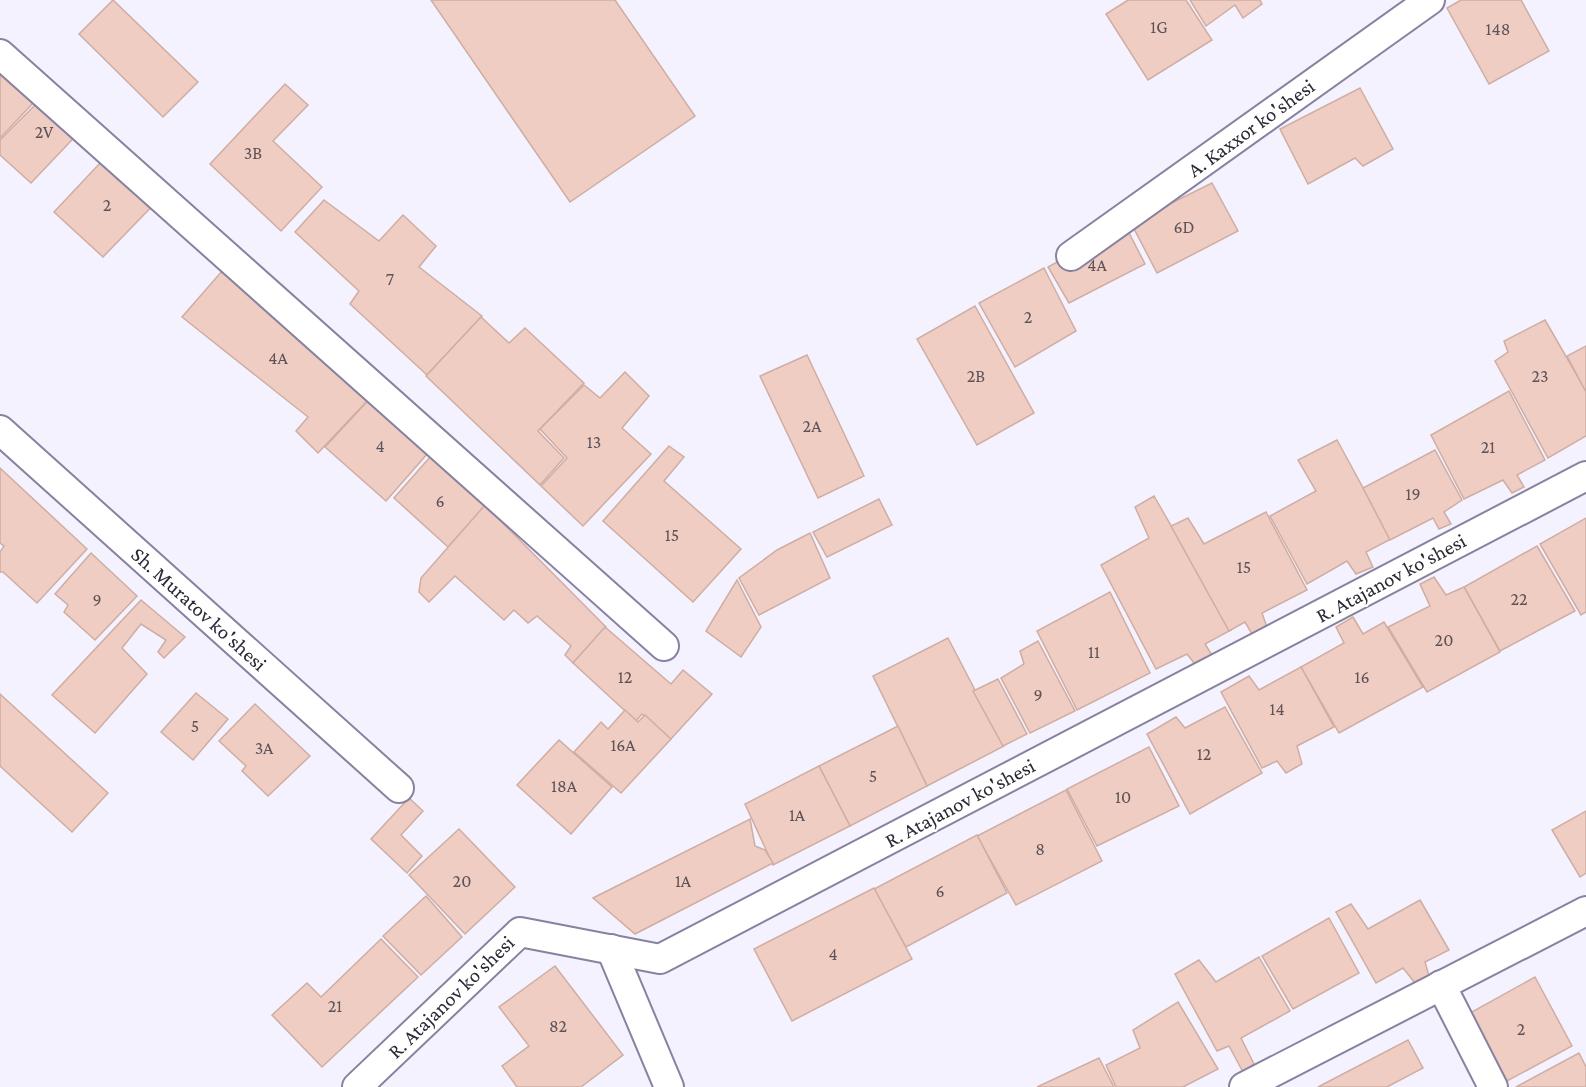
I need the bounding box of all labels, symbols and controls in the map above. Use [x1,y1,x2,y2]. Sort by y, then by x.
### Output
house number: 1G [1150,17,1168,37]
house number: 148 [1486,19,1510,39]
street label: A. Kaxxor ko'shesi [1183,74,1320,182]
house number: 2V [35,122,54,142]
house number: 3B [244,143,262,163]
house number: 2 [103,195,111,215]
house number: 6D [1173,217,1195,237]
house number: 4A [1087,255,1107,275]
house number: 7 [386,269,394,289]
house number: 2 [1024,307,1032,327]
house number: 4A [268,348,288,368]
house number: 2B [967,366,985,386]
house number: 23 [1531,366,1549,386]
house number: 2A [803,416,822,436]
house number: 13 [587,432,601,452]
house number: 4 [375,436,385,456]
house number: 21 [1481,437,1495,457]
house number: 19 [1405,484,1421,504]
house number: 6 [435,491,445,511]
house number: 15 [665,525,679,545]
street label: R. Atajanov ko'shesi [1312,528,1471,628]
street label: Sh. Muratov ko'shesi [126,542,272,676]
house number: 15 [1237,557,1251,577]
house number: 22 [1510,589,1528,609]
house number: 9 [92,590,102,610]
house number: 20 [1435,630,1453,650]
house number: 11 [1088,642,1100,662]
house number: 12 [618,667,632,687]
house number: 16 [1354,667,1370,687]
house number: 9 [1033,685,1043,705]
house number: 14 [1269,699,1285,719]
house number: 5 [191,716,199,736]
house number: 16A [610,735,636,755]
house number: 3A [255,738,274,758]
house number: 12 [1197,744,1211,764]
street label: R. Atajanov ko'shesi [881,753,1040,853]
house number: 5 [869,766,877,786]
house number: 18A [551,776,578,796]
house number: 10 [1115,787,1131,807]
house number: 1A [789,805,806,825]
house number: 8 [1035,839,1045,859]
house number: 20 [453,871,471,891]
house number: 1A [675,871,692,891]
house number: 6 [935,881,945,901]
street label: R. Atajanov ko'shesi [383,930,520,1063]
house number: 4 [828,944,838,964]
house number: 21 [328,996,342,1016]
house number: 82 [549,1016,567,1036]
house number: 2 [1517,1019,1525,1039]

